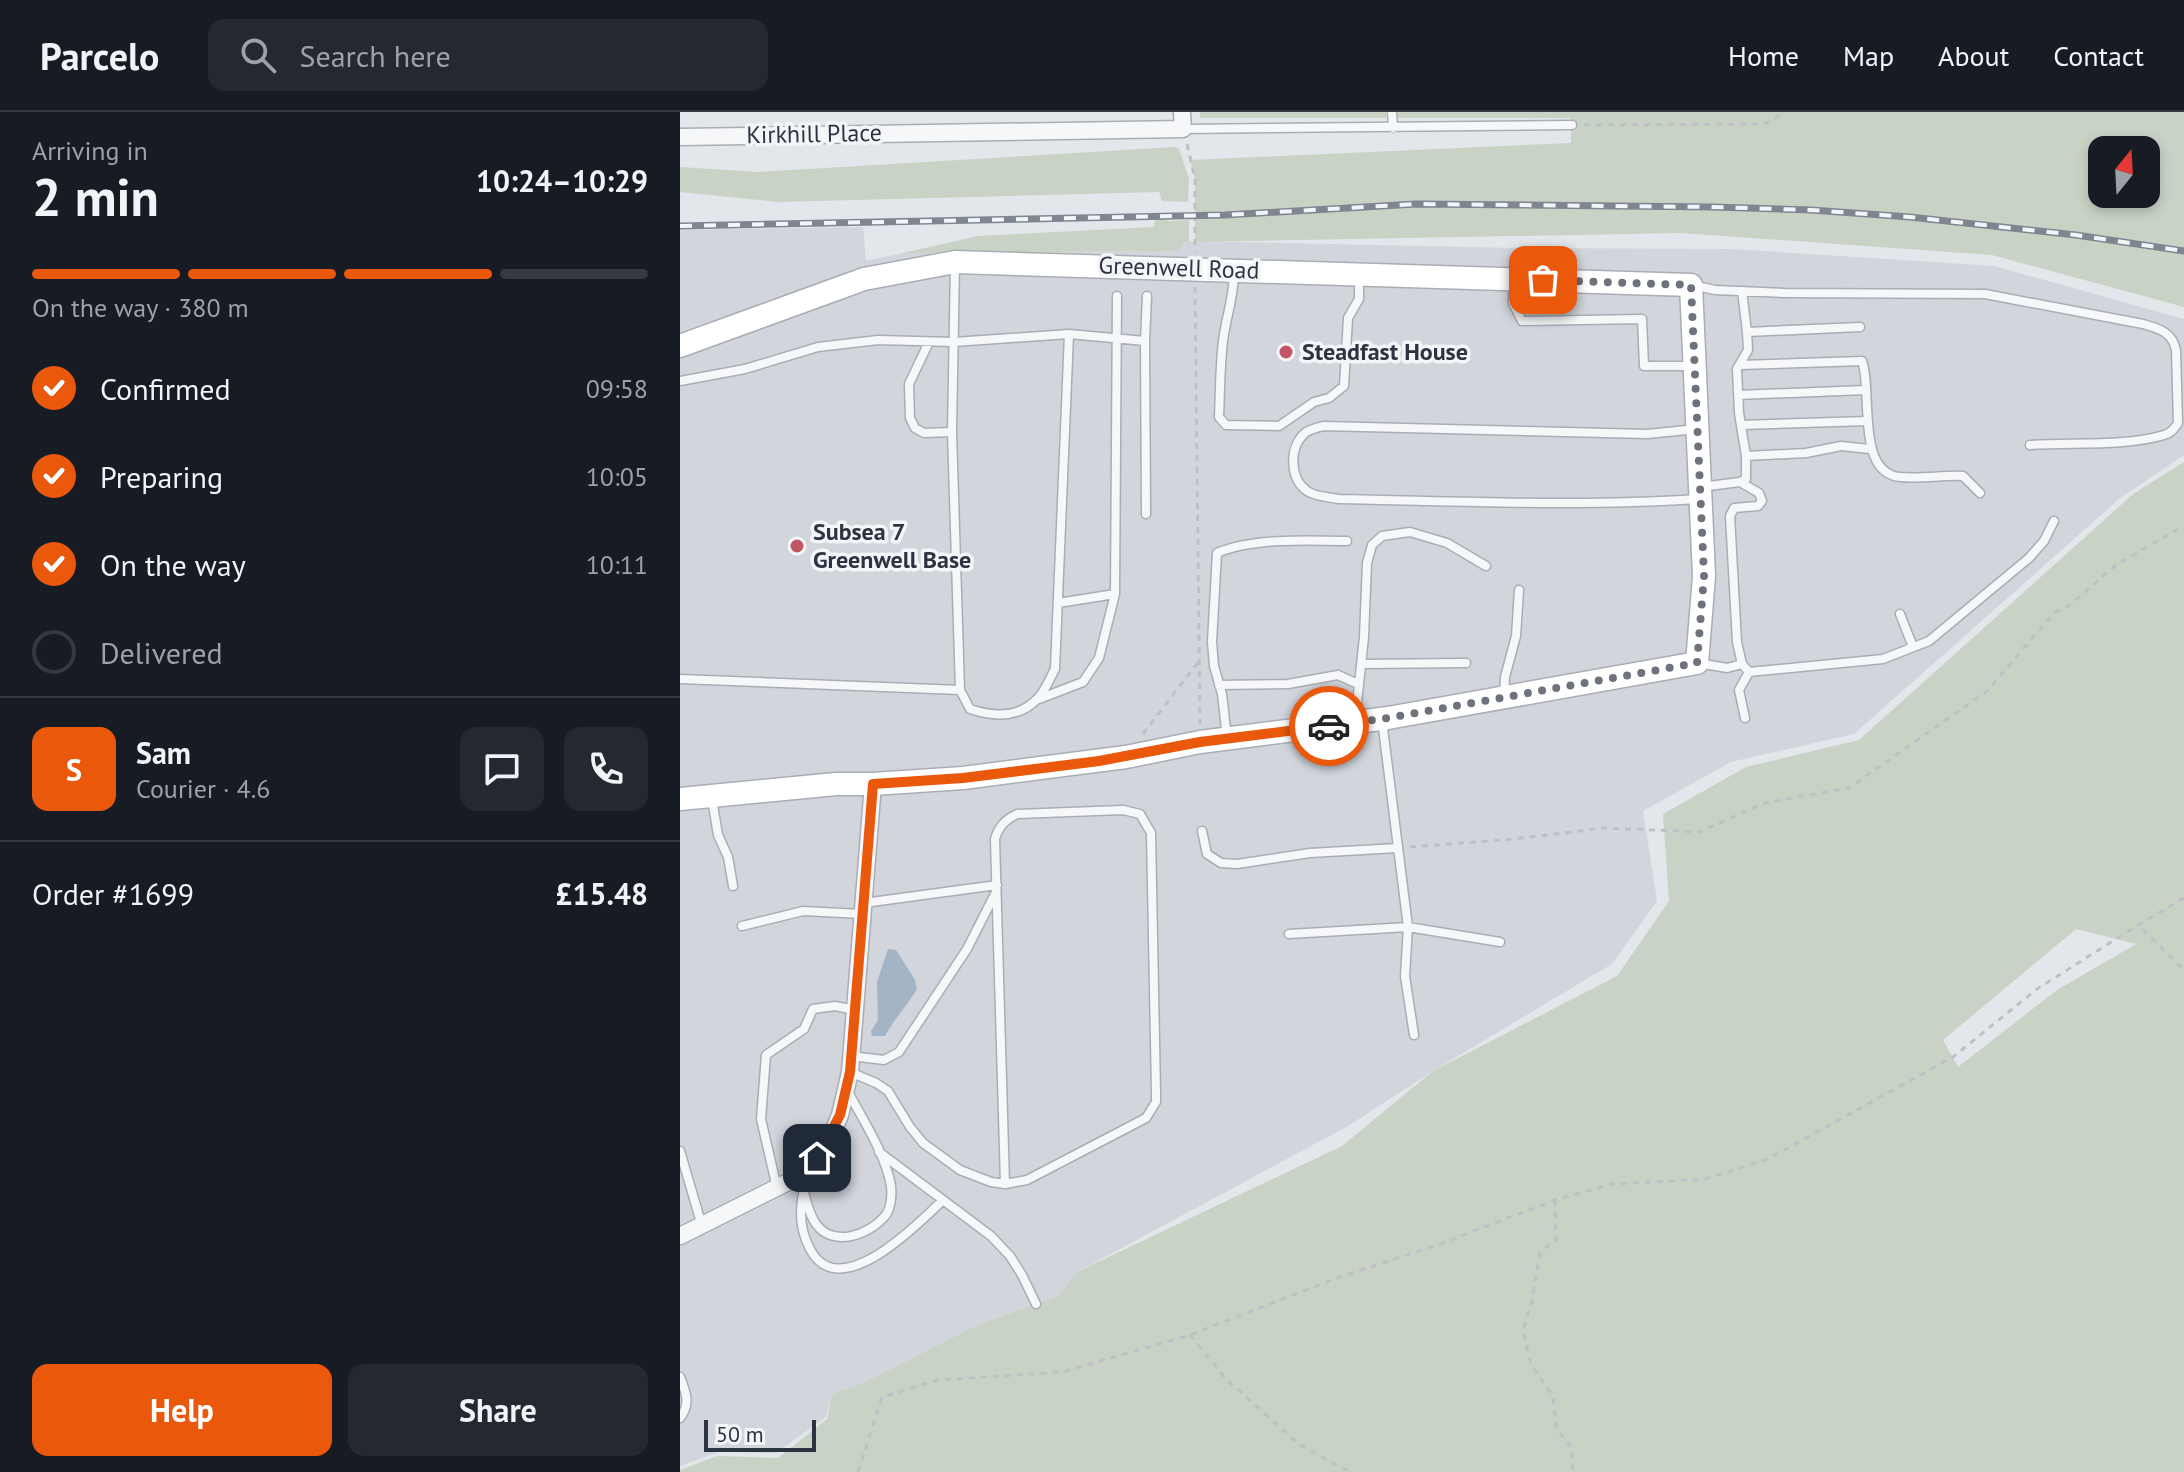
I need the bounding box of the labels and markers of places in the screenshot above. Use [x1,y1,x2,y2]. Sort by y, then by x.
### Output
pin [1509,246,1577,314]
place label: Steadfast House [1302,336,1468,367]
marker: Steadfast House [1277,343,1295,361]
place label: Subsea 7 Greenwell Base [813,516,971,575]
marker: Subsea 7 Greenwell Base [788,537,806,555]
pin [783,1124,851,1192]

